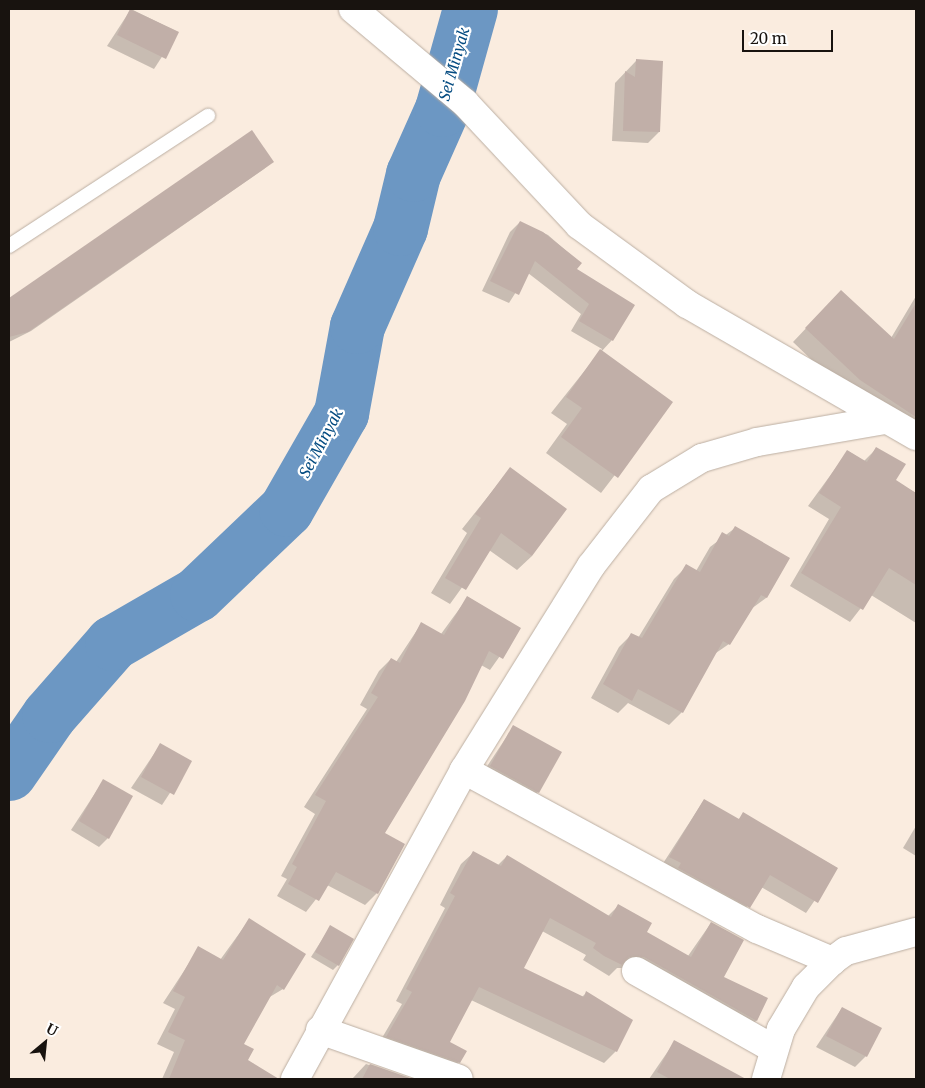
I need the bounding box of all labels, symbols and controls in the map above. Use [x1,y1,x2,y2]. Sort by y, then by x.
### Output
scale bar [745,20,836,52]
water label: Sei Minyak [435,25,473,103]
text: 20 m [750,29,787,48]
water label: Sei Minyak [295,405,347,481]
north arrow [20,1018,70,1068]
text: U [43,1019,61,1040]

